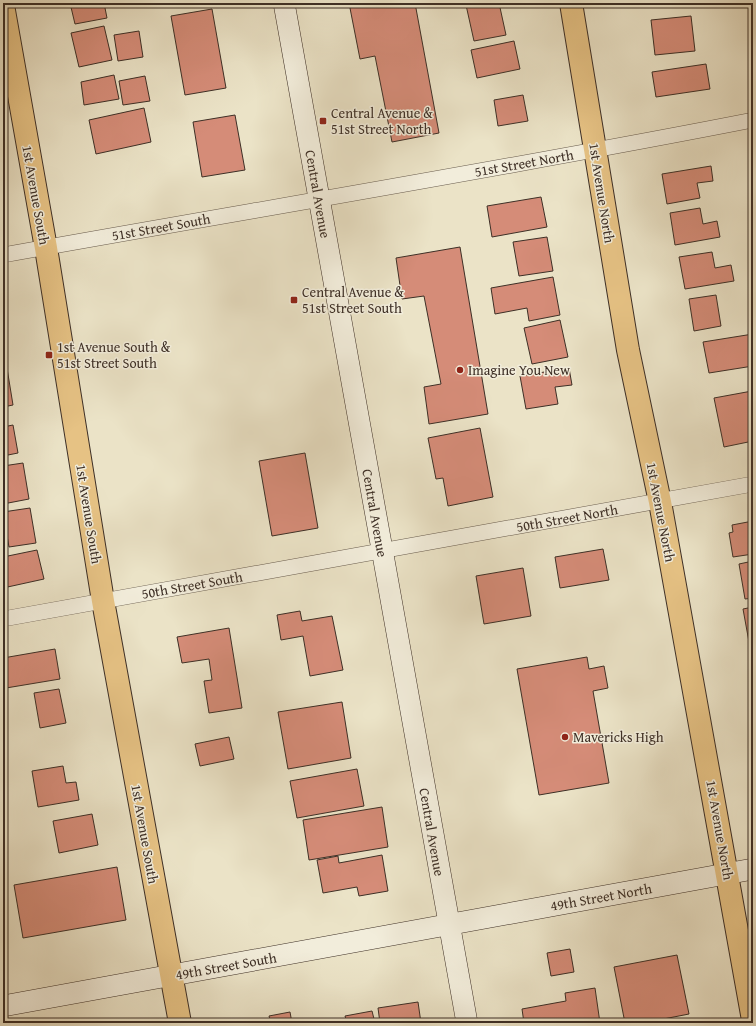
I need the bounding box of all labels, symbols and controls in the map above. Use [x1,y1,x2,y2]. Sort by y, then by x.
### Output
place label: Central Avenue & 51st Street North [331,103,433,139]
marker: Central Avenue & 51st Street North [318,116,328,126]
street label: 1st Avenue North [584,141,620,245]
street label: 1st Avenue South [17,144,55,246]
street label: 51st Street North [473,144,575,182]
street label: Central Avenue [300,148,336,240]
street label: 51st Street South [110,208,212,246]
place label: Central Avenue & 51st Street South [302,282,404,318]
marker: Central Avenue & 51st Street South [289,295,299,305]
place label: 1st Avenue South & 51st Street South [57,337,171,373]
marker: 1st Avenue South & 51st Street South [44,350,54,360]
place label: Imagine You New [468,360,570,380]
marker: Imagine You New [455,365,465,375]
street label: 1st Avenue North [642,460,681,564]
street label: 1st Avenue South [71,463,107,565]
street label: Central Avenue [357,467,393,559]
street label: 50th Street North [515,499,619,537]
street label: 50th Street South [140,566,244,604]
place label: Mavericks High [573,727,664,747]
marker: Mavericks High [560,732,570,742]
street label: 1st Avenue North [701,778,739,882]
street label: 1st Avenue South [126,783,164,885]
street label: Central Avenue [414,786,450,878]
street label: 49th Street North [549,878,653,916]
street label: 49th Street South [174,947,278,985]

